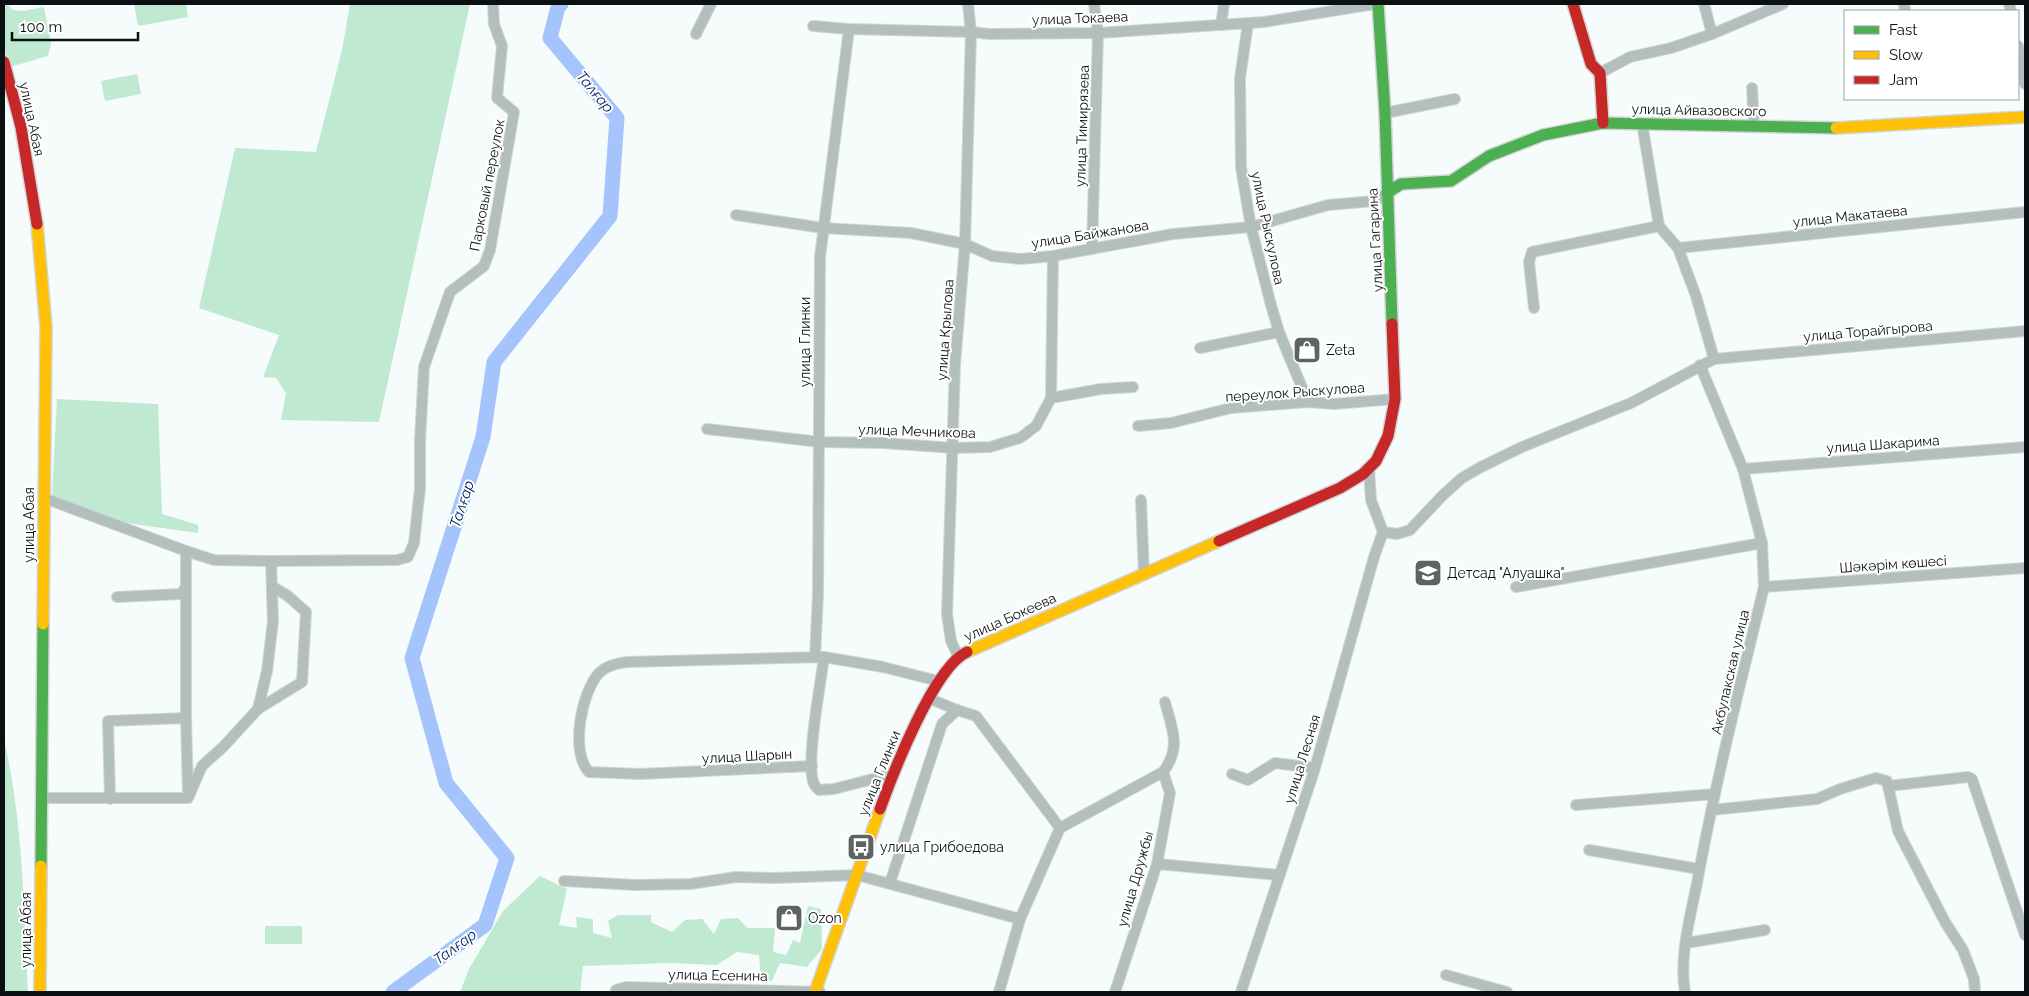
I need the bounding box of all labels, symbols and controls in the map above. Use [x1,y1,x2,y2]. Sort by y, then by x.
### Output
street label: улица Токаева [1032,8,1128,28]
scale bar [12,10,139,42]
legend [1844,10,2019,100]
text: 100 m [20,18,62,36]
text: Fast [1889,21,1917,39]
text: Slow [1889,46,1923,64]
street label: улица Тимирязева [1072,65,1092,187]
water label: Талғар [572,68,618,116]
text: Jam [1889,71,1918,89]
street label: улица Абая [16,80,48,158]
street label: улица Айвазовского [1631,101,1767,119]
street label: Парковый переулок [466,118,508,252]
street label: улица Рыскулова [1248,170,1288,286]
street label: улица Гагарина [1364,188,1386,292]
street label: улица Макатаева [1792,202,1908,230]
street label: улица Байжанова [1030,217,1150,251]
street label: улица Крылова [933,279,957,381]
street label: улица Глинки [797,297,813,387]
street label: улица Торайгырова [1803,317,1933,345]
shop icon: Zeta [1292,335,1322,365]
place label: Zeta [1326,342,1355,358]
street label: переулок Рыскулова [1225,379,1365,405]
street label: улица Мечникова [858,421,976,441]
street label: улица Шакарима [1826,432,1940,456]
water label: Талғар [446,478,478,530]
street label: улица Абая [21,487,37,563]
street label: Шәкәрім көшесі [1839,552,1947,576]
school or university icon: Детсад "Алуашка" [1413,558,1443,588]
place label: Детсад "Алуашка" [1447,565,1565,581]
street label: улица Бокеева [961,590,1059,644]
street label: Акбулакская улица [1708,608,1752,736]
street label: улица Лесная [1281,713,1323,805]
street label: улица Глинки [855,728,903,818]
street label: улица Шарын [701,746,793,766]
street label: улица Дружбы [1114,829,1156,929]
bus stop icon: улица Грибоедова [846,832,876,862]
place label: улица Грибоедова [880,839,1004,855]
street label: улица Абая [18,892,34,968]
shop icon: Ozon [774,903,804,933]
place label: Ozon [808,910,842,926]
water label: Талғар [430,925,480,969]
street label: улица Есенина [668,966,768,984]

